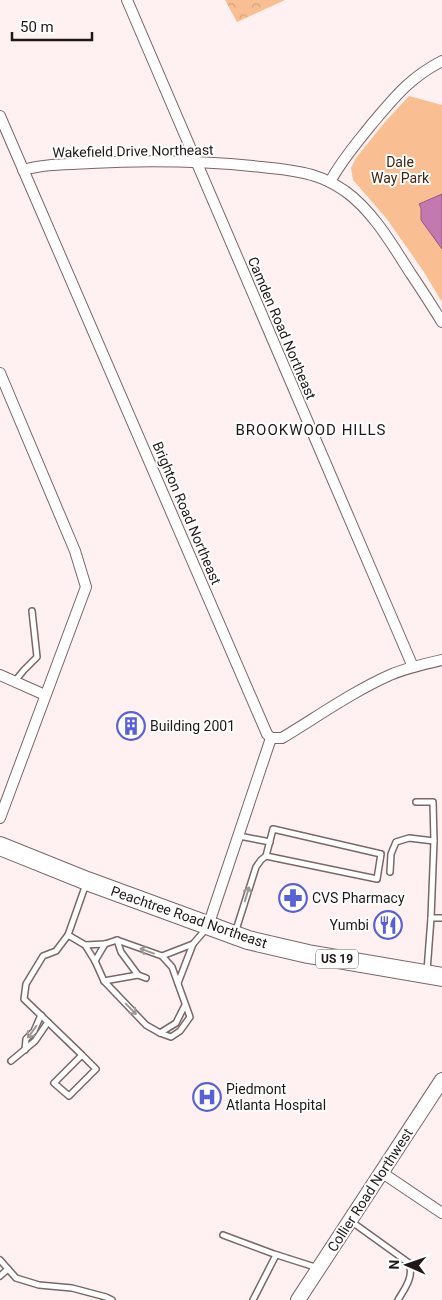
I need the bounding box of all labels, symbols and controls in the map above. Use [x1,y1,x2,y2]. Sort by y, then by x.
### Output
scale bar [12,10,92,42]
text: 50 m [20,18,54,36]
street label: Wakefield Drive Northeast [52,142,214,160]
park label: Dale Way Park [371,154,430,186]
street label: Camden Road Northeast [245,254,319,402]
district label: BROOKWOOD HILLS [236,421,387,439]
street label: Brighton Road Northeast [150,439,225,587]
building icon: Building 2001 [116,711,146,741]
place label: Building 2001 [150,718,235,734]
street label: Peachtree Road Northeast [109,883,270,951]
pharmacy icon: CVS Pharmacy [278,883,308,913]
one-way arrow [243,886,253,902]
place label: CVS Pharmacy [312,890,405,906]
restaurant icon: Yumbi [373,910,403,940]
place label: Yumbi [330,917,369,933]
one-way arrow [140,946,156,955]
road number: US 19 [316,950,358,969]
one-way arrow [125,1002,137,1015]
one-way arrow [27,1025,37,1039]
place label: Piedmont Atlanta Hospital [226,1081,326,1113]
hospital icon: Piedmont Atlanta Hospital [192,1082,222,1112]
street label: Collier Road Northwest [324,1125,416,1255]
north arrow [382,1240,432,1290]
text: N [386,1259,402,1270]

